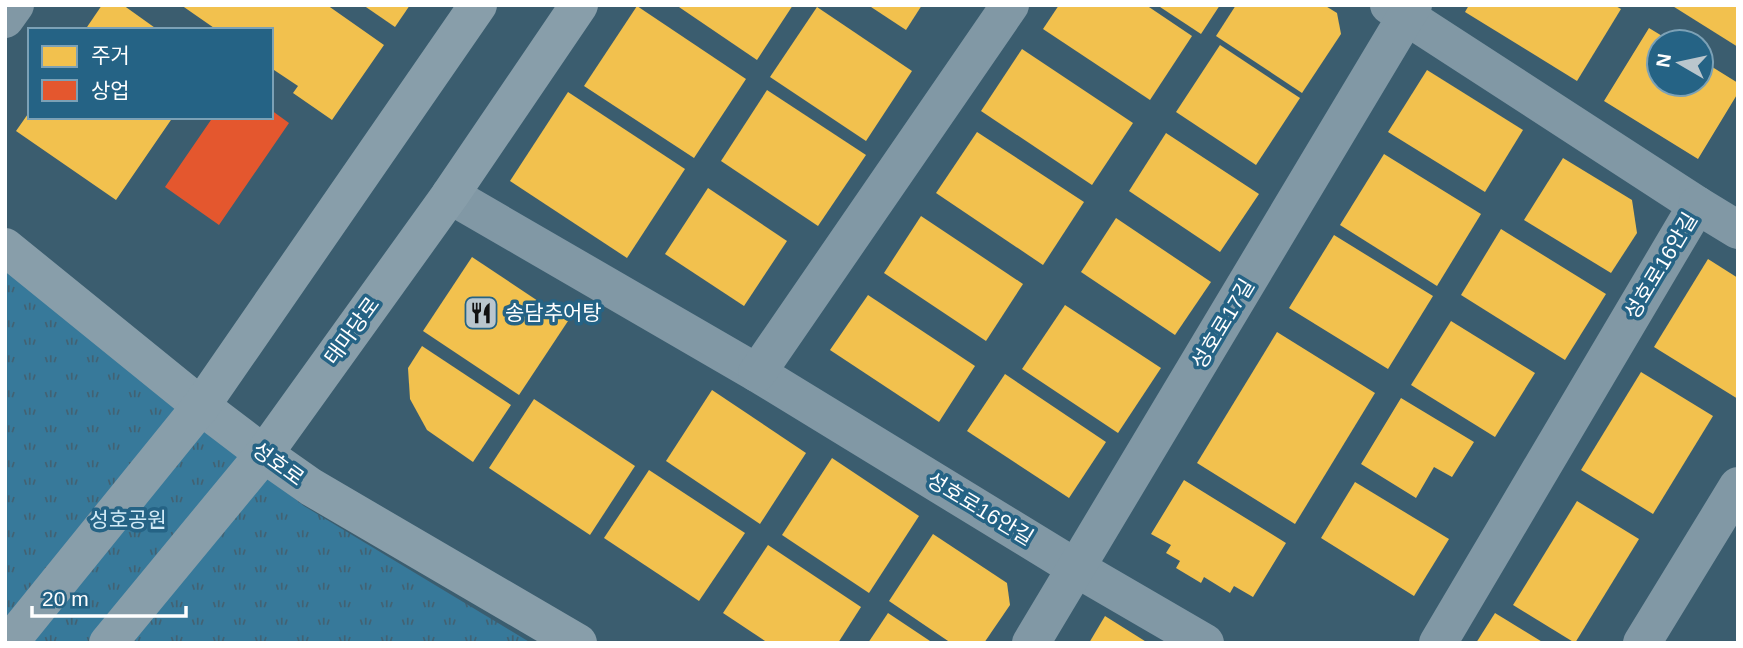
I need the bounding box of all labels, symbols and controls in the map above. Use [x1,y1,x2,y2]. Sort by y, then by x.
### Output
legend [28,28,273,119]
north arrow [1645,28,1715,98]
text: 주거 [91,44,130,67]
text: N [1652,52,1675,69]
text: 상업 [91,79,130,102]
street label: 성호로16안길 [1620,208,1701,323]
street label: 성호로17길 [1187,275,1258,373]
street label: 태마당로 [320,293,384,369]
restaurant icon: 송담추어탕 [462,294,500,332]
place label: 송담추어탕 [505,301,602,324]
street label: 성호로 [248,437,309,490]
street label: 성호로16안길 [923,468,1038,549]
park label: 성호공원 [89,508,167,531]
scale bar [32,574,186,618]
text: 20 m [42,587,89,610]

